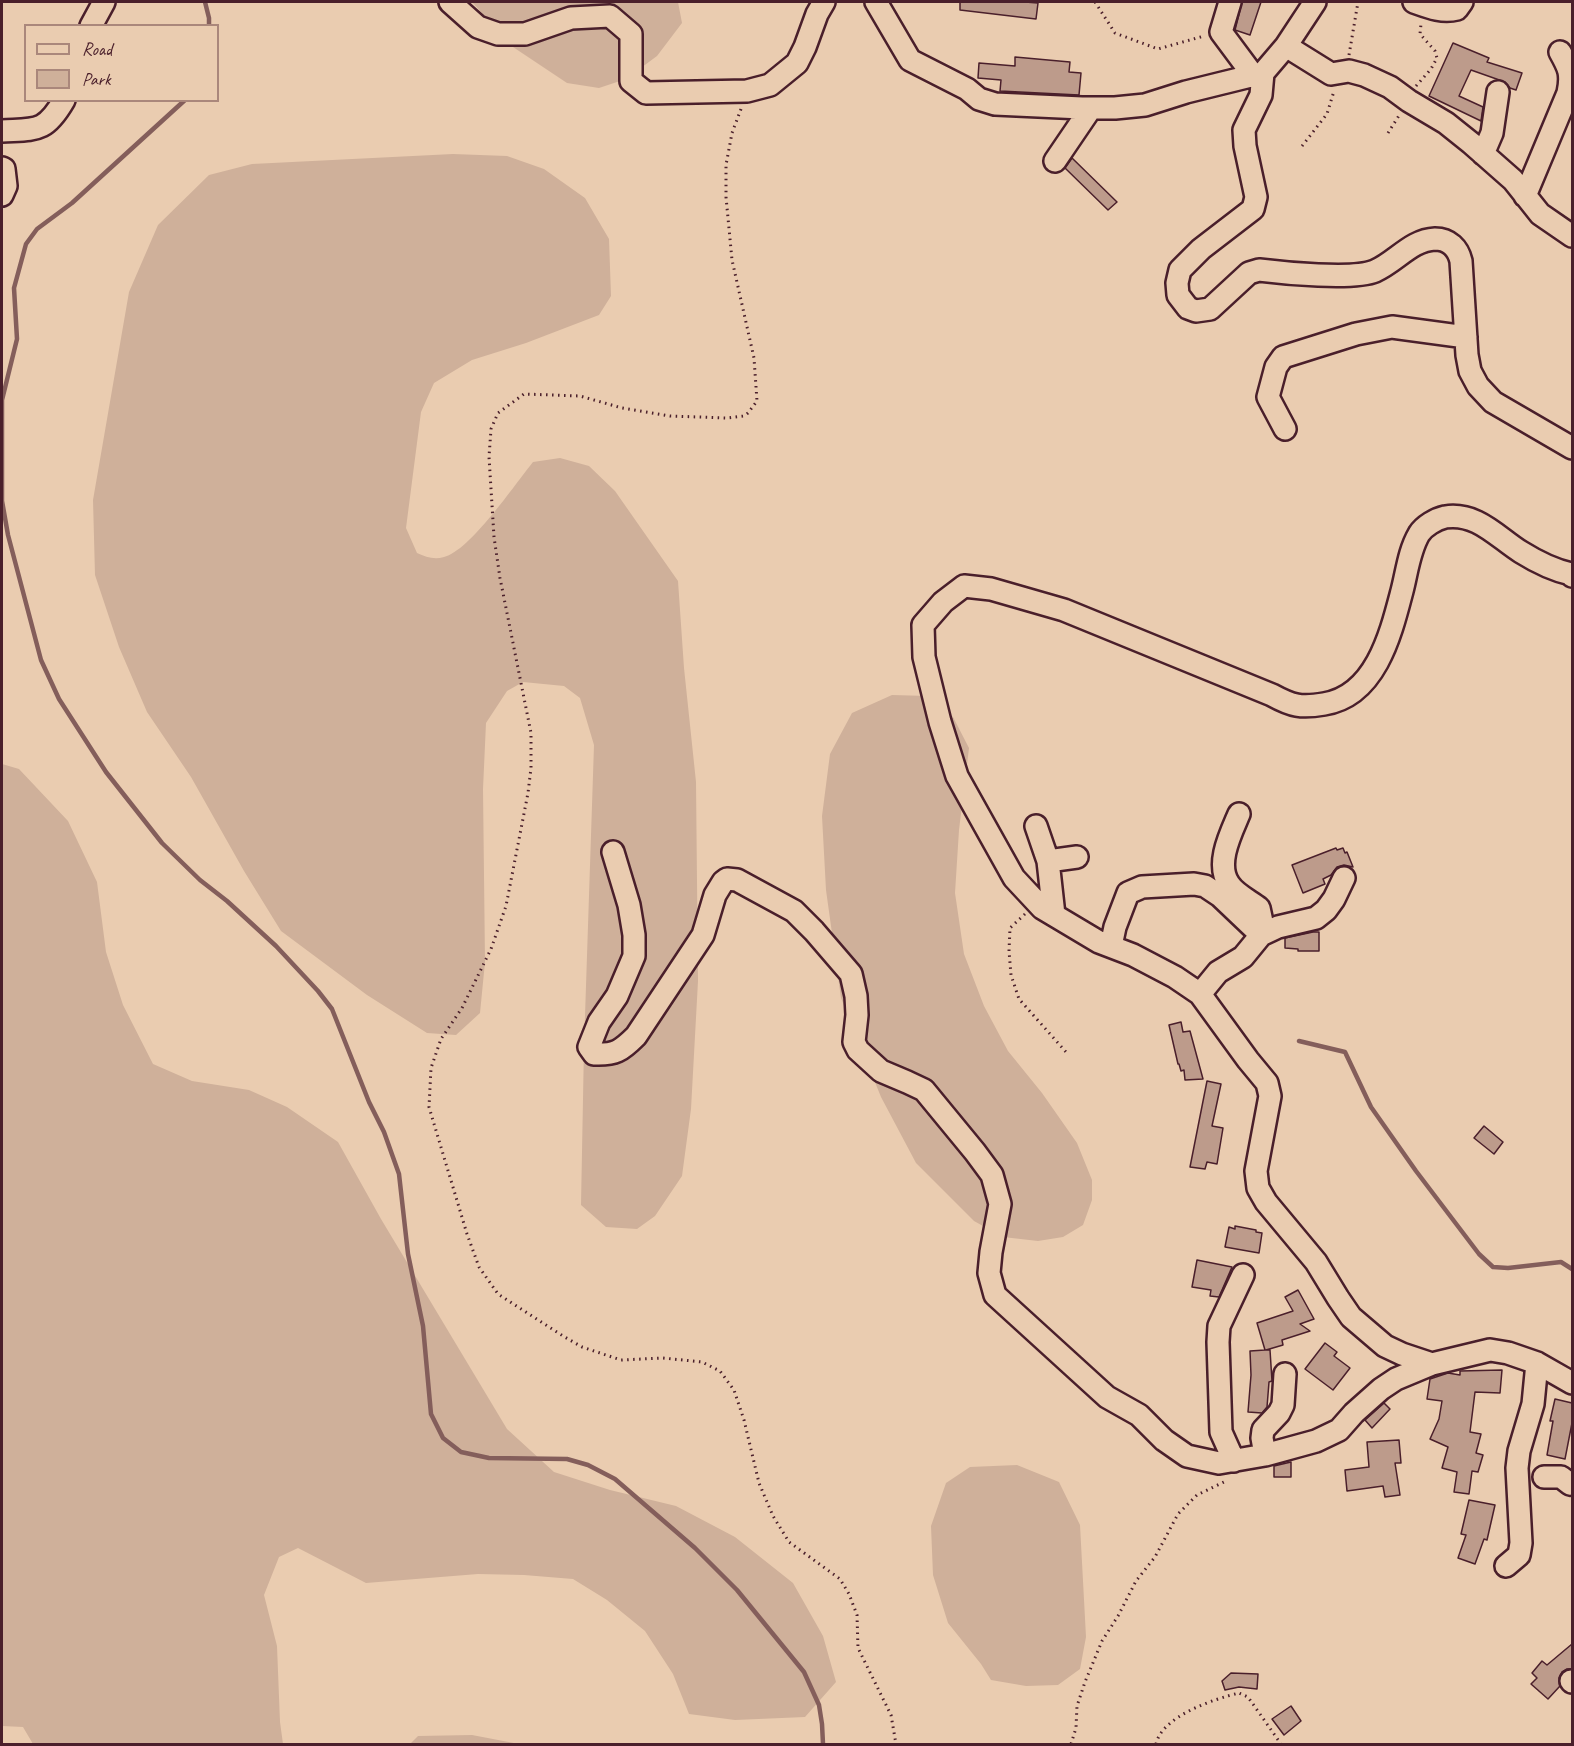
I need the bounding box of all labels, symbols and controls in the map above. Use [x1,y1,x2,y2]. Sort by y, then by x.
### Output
legend [24,24,219,102]
text: Road [82,38,112,60]
text: Park [82,68,111,90]

